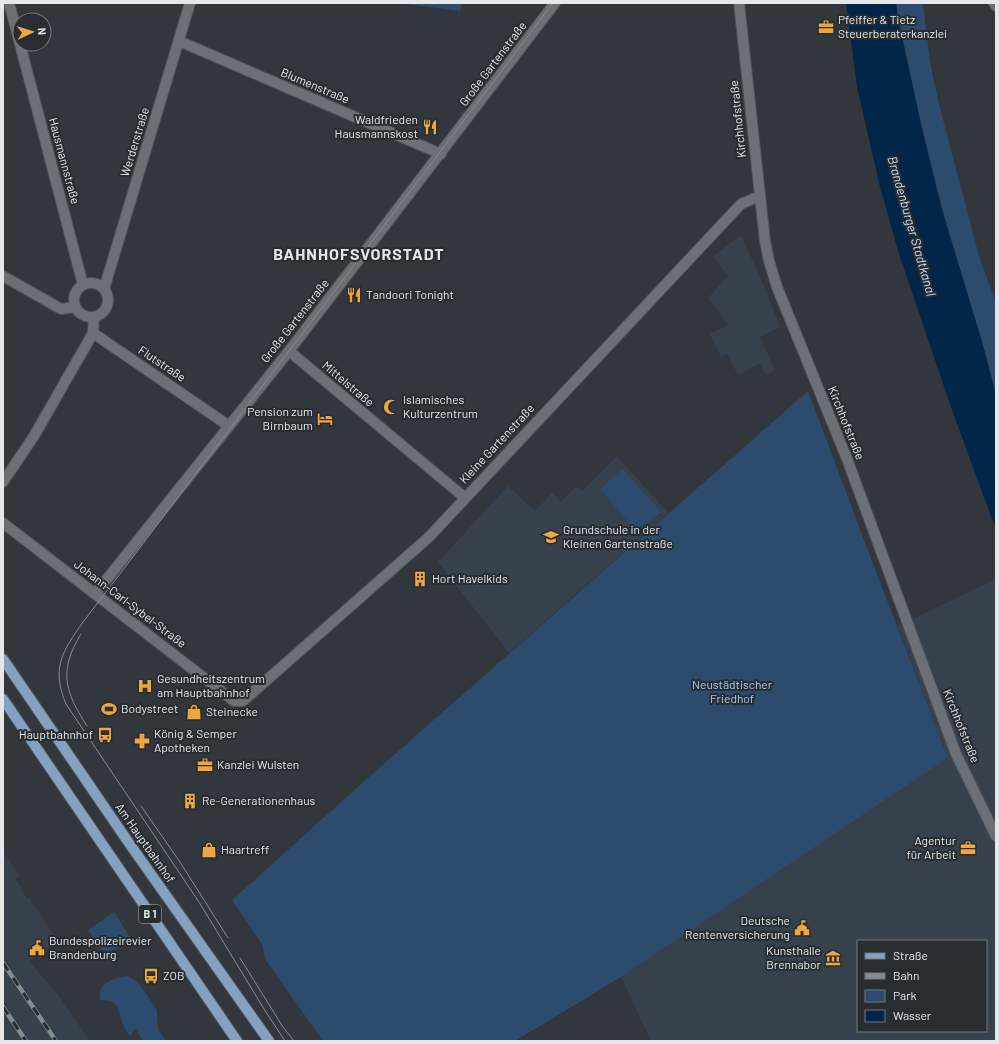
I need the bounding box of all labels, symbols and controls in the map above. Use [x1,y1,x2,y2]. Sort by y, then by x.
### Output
north arrow [12,12,52,52]
place label: Pfeiffer & Tietz Steuerberaterkanzlei [838,12,947,40]
street label: Große Gartenstraße [456,18,529,108]
office icon: Pfeiffer & Tietz Steuerberaterkanzlei [817,18,835,36]
text: N [36,27,49,35]
street label: Blumenstraße [279,64,352,106]
street label: Kirchhofstraße [726,80,748,159]
street label: Werderstraße [117,105,151,178]
place label: Waldfrieden Hausmannskost [335,112,418,140]
street label: Hausmannstraße [47,116,83,205]
restaurant icon: Waldfrieden Hausmannskost [421,118,439,136]
water label: Brandenburger Stadtkanal [884,154,940,298]
district label: BAHNHOFSVORSTADT [273,244,445,263]
street label: Große Gartenstraße [257,276,331,365]
restaurant icon: Tandoori Tonight [345,286,363,304]
place label: Tandoori Tonight [366,287,454,301]
street label: Flutstraße [136,342,189,384]
street label: Mittelstraße [320,358,377,409]
street label: Kirchhofstraße [826,384,868,461]
place label: Islamisches Kulturzentrum [403,392,478,420]
mosque icon: Islamisches Kulturzentrum [382,398,400,416]
street label: Kleine Gartenstraße [456,401,537,486]
place label: Pension zum Birnbaum [247,404,313,432]
hotel icon: Pension zum Birnbaum [316,410,334,428]
place label: Grundschule in der Kleinen Gartenstraße [563,522,673,550]
school or university icon: Grundschule in der Kleinen Gartenstraße [542,528,560,546]
street label: Johann-Carl-Sybel-Straße [72,556,189,650]
building icon: Hort Havelkids [411,570,429,588]
place label: Hort Havelkids [432,571,508,585]
place label: Gesundheitszentrum am Hauptbahnhof [157,671,265,699]
hospital icon: Gesundheitszentrum am Hauptbahnhof [136,677,154,695]
park label: Neustädtischer Friedhof [692,677,773,705]
street label: Kirchhofstraße [941,687,983,764]
sports icon: Bodystreet [100,700,118,718]
place label: Bodystreet [121,701,178,715]
shop icon: Steinecke [185,703,203,721]
place label: Steinecke [206,704,258,718]
bus stop icon: Hauptbahnhof [96,726,114,744]
place label: König & Semper Apotheken [154,726,237,754]
place label: Hauptbahnhof [19,727,93,741]
pharmacy icon: König & Semper Apotheken [133,732,151,750]
office icon: Kanzlei Wulsten [196,756,214,774]
place label: Kanzlei Wulsten [217,757,299,771]
building icon: Re-Generationenhaus [181,792,199,810]
place label: Re-Generationenhaus [202,793,316,807]
street label: Am Hauptbahnhof [113,800,178,885]
place label: Agentur für Arbeit [907,833,957,861]
office icon: Agentur für Arbeit [959,839,977,857]
shop icon: Haartreff [200,841,218,859]
place label: Haartreff [221,842,269,856]
road number: B 1 [139,905,161,923]
place label: Deutsche Rentenversicherung [685,913,790,941]
public building icon: Deutsche Rentenversicherung [793,919,811,937]
place label: Bundespolizeirevier Brandenburg [49,933,152,961]
public building icon: Bundespolizeirevier Brandenburg [28,939,46,957]
legend [857,940,987,1032]
place label: Kunsthalle Brennabor [766,943,822,971]
text: Straße [893,948,928,962]
museum icon: Kunsthalle Brennabor [824,949,842,967]
bus stop icon: ZOB [142,967,160,985]
place label: ZOB [163,968,185,982]
text: Bahn [893,968,920,982]
text: Park [893,988,917,1002]
text: Wasser [893,1008,932,1022]

